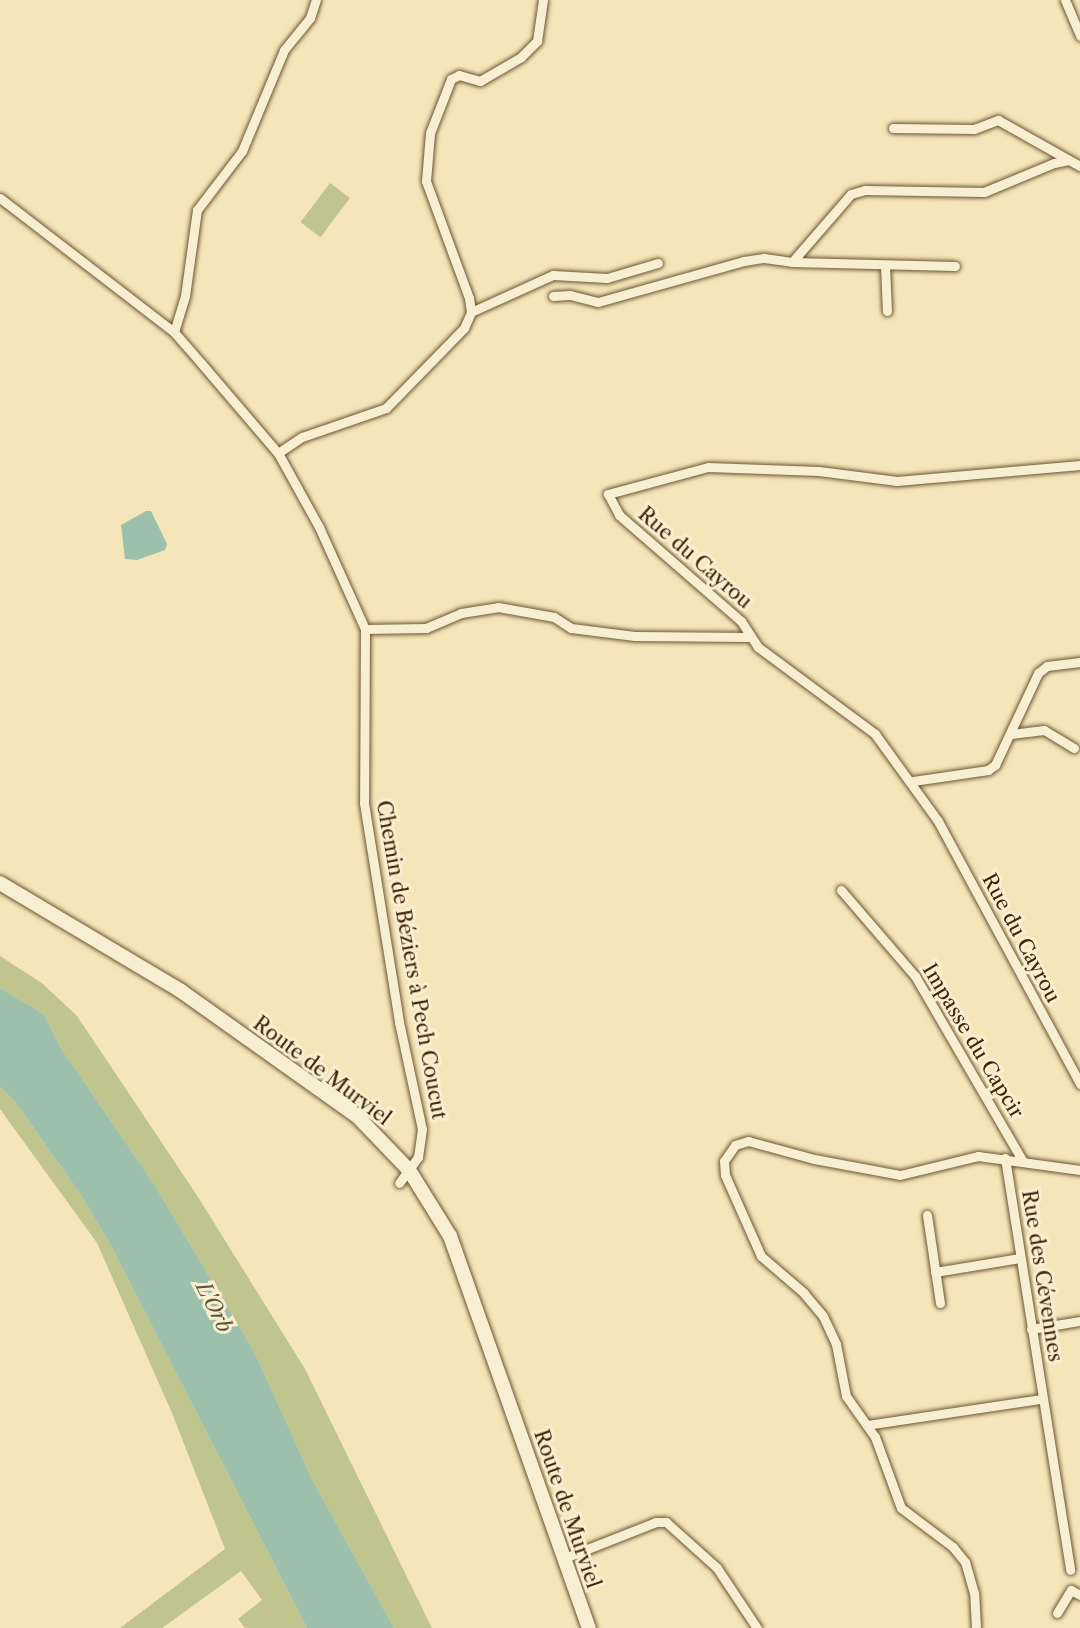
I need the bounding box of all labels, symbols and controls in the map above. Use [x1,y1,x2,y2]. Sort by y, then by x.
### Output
street label: Rue du Cayrou [633,502,757,614]
street label: Chemin de Béziers à Pech Coucut [371,799,451,1121]
street label: Rue du Cayrou [977,869,1065,1007]
street label: Impasse du Capcir [917,959,1029,1123]
street label: Route de Murviel [248,1011,396,1131]
street label: Rue des Cévennes [1017,1188,1067,1364]
water label: L'Orb [191,1277,237,1337]
street label: Route de Murviel [529,1427,605,1591]

